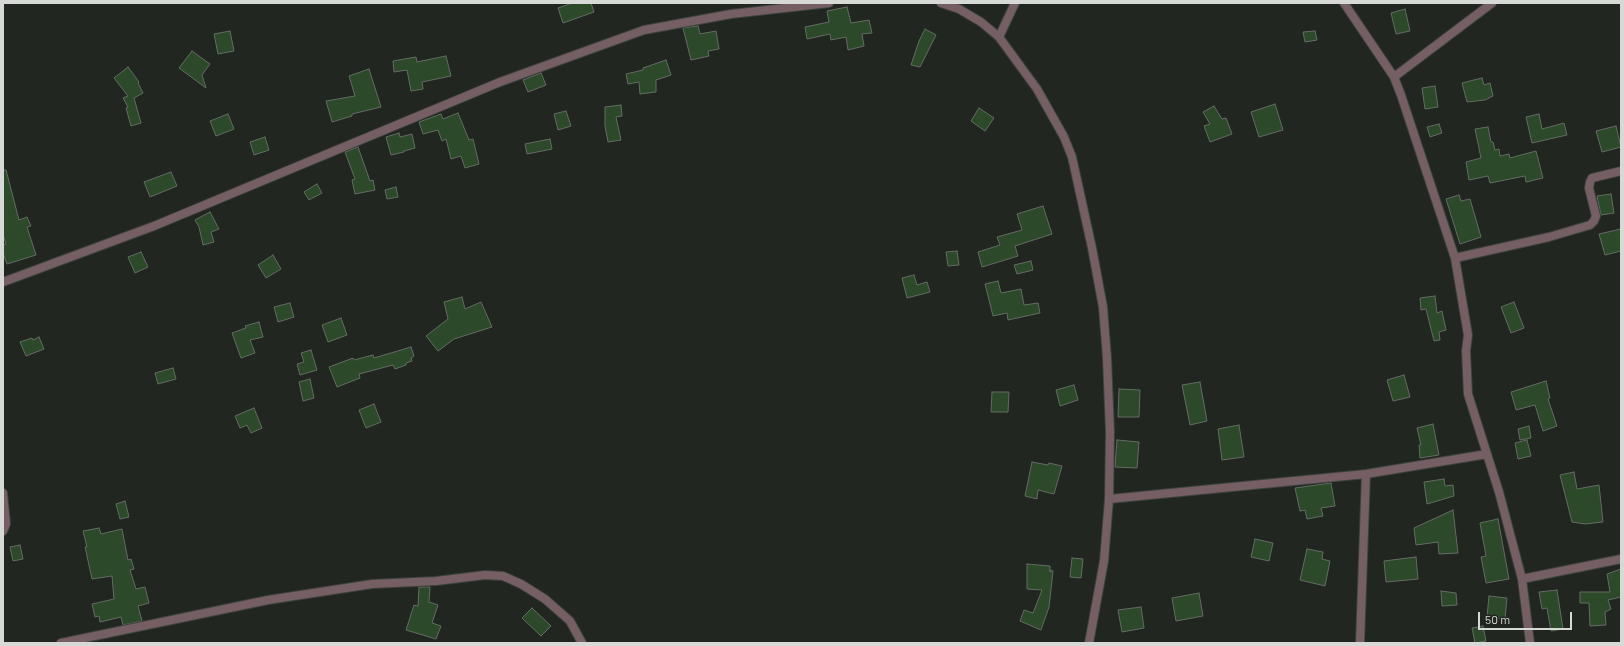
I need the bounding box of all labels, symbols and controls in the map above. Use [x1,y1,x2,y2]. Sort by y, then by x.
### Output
scale bar [1480,604,1574,630]
text: 50 m [1485,612,1510,626]

